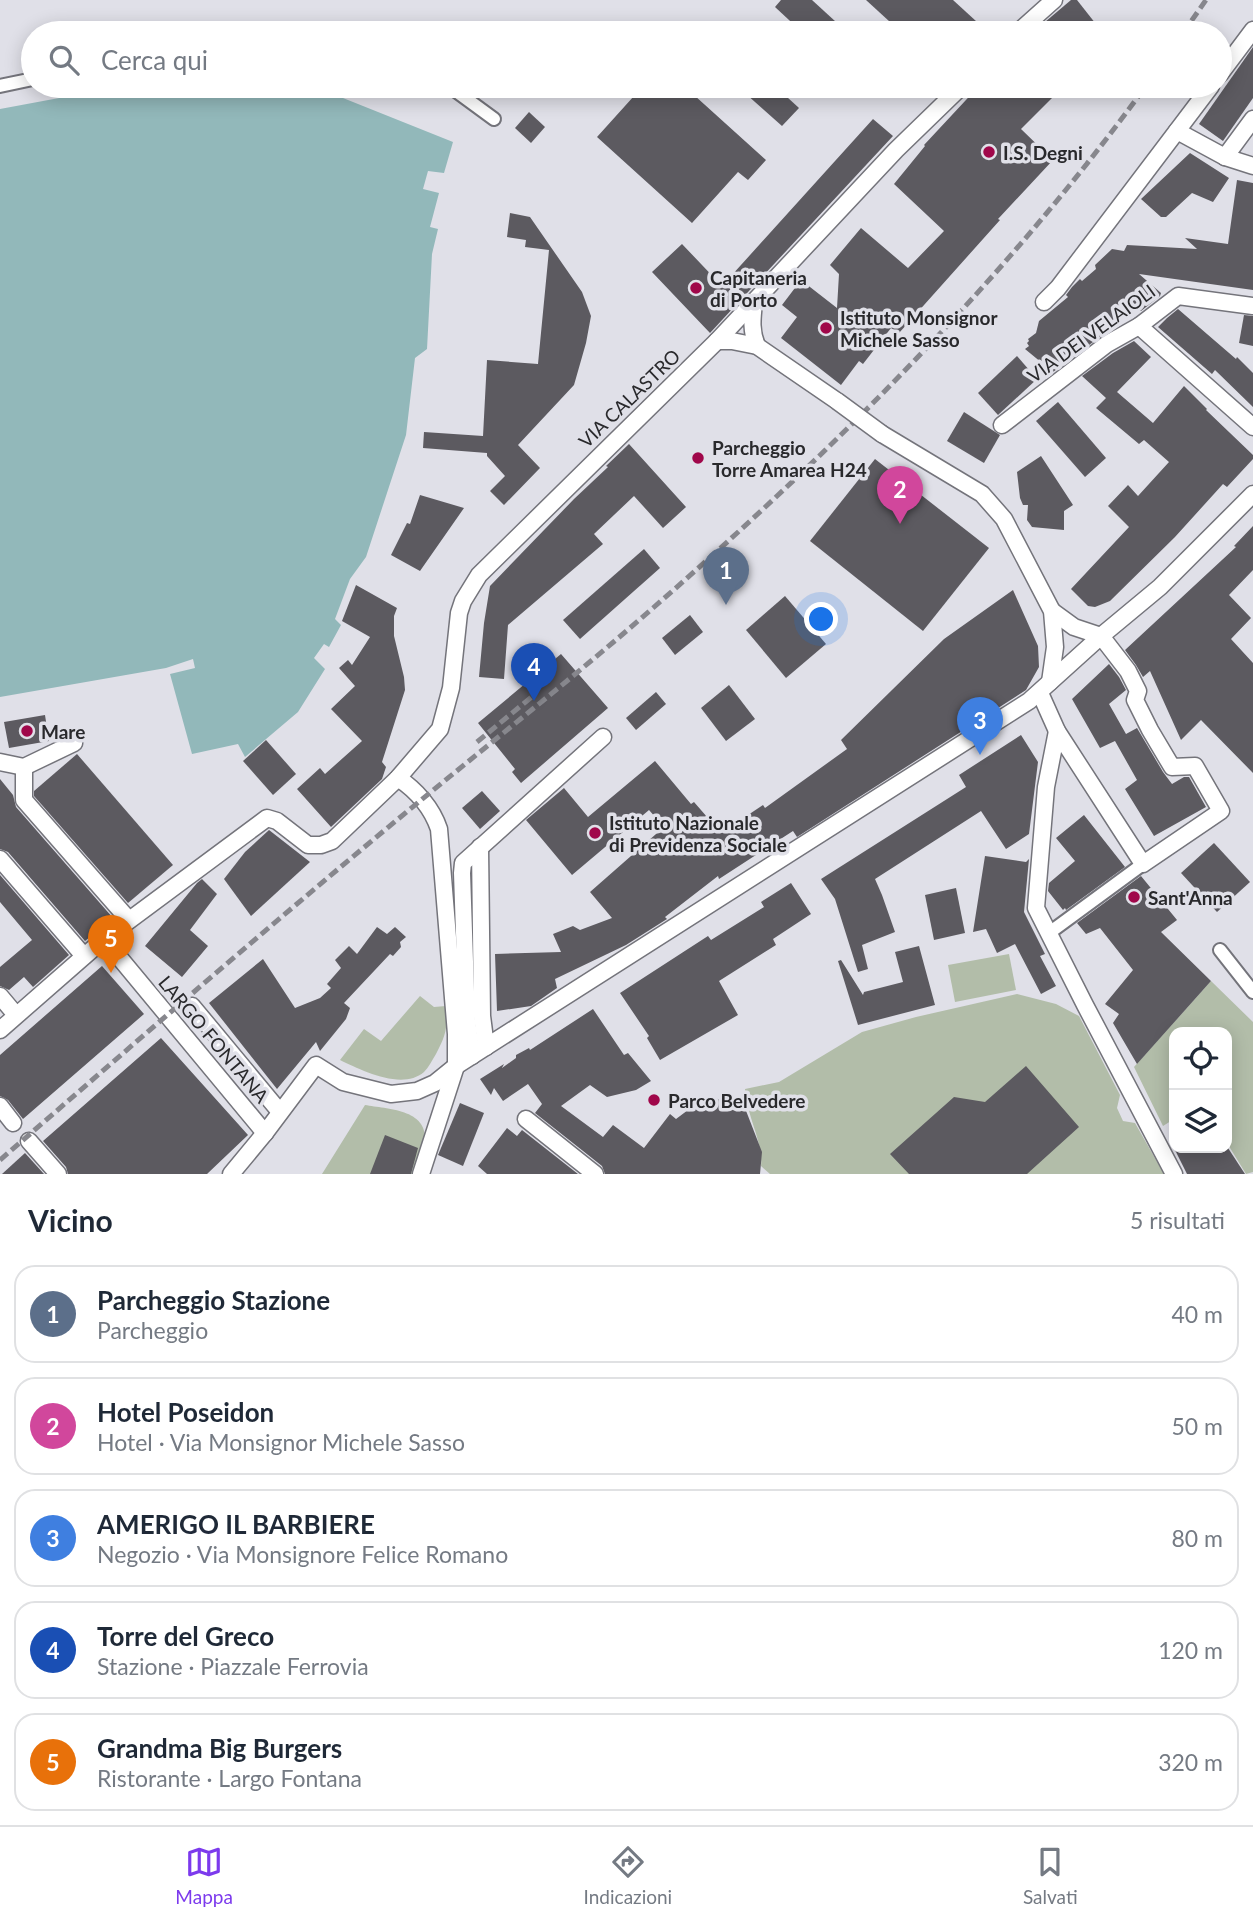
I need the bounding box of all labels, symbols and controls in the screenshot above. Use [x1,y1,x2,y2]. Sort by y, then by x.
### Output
search box [21,21,1232,98]
icon: search [45,41,83,79]
text: Cerca qui [101,44,208,76]
place label: I.S. Degni [1003,141,1083,164]
marker: I.S. Degni [981,144,997,160]
place label: Capitaneria di Porto [710,266,807,311]
street label: VIA DEI VELAIOLI [1023,279,1159,387]
marker: Capitaneria di Porto [688,280,704,296]
place label: Istituto Monsignor Michele Sasso [840,306,998,351]
marker: Istituto Monsignor Michele Sasso [818,320,834,336]
street label: VIA CALASTRO [574,344,684,452]
place label: Parcheggio Torre Amarea H24 [712,436,867,481]
marker: Parcheggio Torre Amarea H24 [690,450,706,466]
pin: 2 [877,466,923,524]
pin: 1 [703,547,749,605]
your location [804,602,838,636]
pin: 4 [511,643,557,701]
pin: 3 [957,697,1003,755]
place label: Mare [41,720,85,743]
marker: Mare [19,723,35,739]
place label: Istituto Nazionale di Previdenza Sociale [609,811,787,856]
marker: Istituto Nazionale di Previdenza Sociale [587,825,603,841]
place label: Sant'Anna [1148,886,1233,909]
marker: Sant'Anna [1126,889,1142,905]
pin: 5 [88,915,134,973]
street label: LARGO FONTANA [154,971,274,1107]
map controls [1169,1027,1232,1153]
button: locate [1169,1027,1232,1090]
place label: Parco Belvedere [668,1089,805,1112]
button: layers [1169,1090,1232,1153]
marker: Parco Belvedere [646,1092,662,1108]
text: Vicino [28,1202,113,1238]
text: 5 risultati [1130,1206,1225,1234]
text: Parcheggio Stazione [97,1284,330,1316]
text: 1 [46,1300,60,1328]
text: 40 m [1172,1300,1223,1328]
text: Parcheggio [97,1316,208,1344]
text: Hotel Poseidon [97,1396,274,1428]
text: 2 [46,1412,60,1440]
text: 50 m [1172,1412,1223,1440]
text: Hotel · Via Monsignor Michele Sasso [97,1428,465,1456]
text: AMERIGO IL BARBIERE [97,1508,375,1540]
text: 3 [46,1524,60,1552]
text: 80 m [1172,1524,1223,1552]
text: Negozio · Via Monsignore Felice Romano [97,1540,508,1568]
text: Torre del Greco [97,1620,274,1652]
text: 4 [46,1636,60,1664]
text: 120 m [1158,1636,1223,1664]
text: Stazione · Piazzale Ferrovia [97,1652,369,1680]
text: Grandma Big Burgers [97,1732,342,1764]
text: 5 [46,1748,60,1776]
text: 320 m [1158,1748,1223,1776]
text: Ristorante · Largo Fontana [97,1764,362,1792]
tab: Mappa [175,1843,233,1908]
tab: Indicazioni [584,1843,672,1908]
tab: Salvati [1023,1843,1078,1908]

